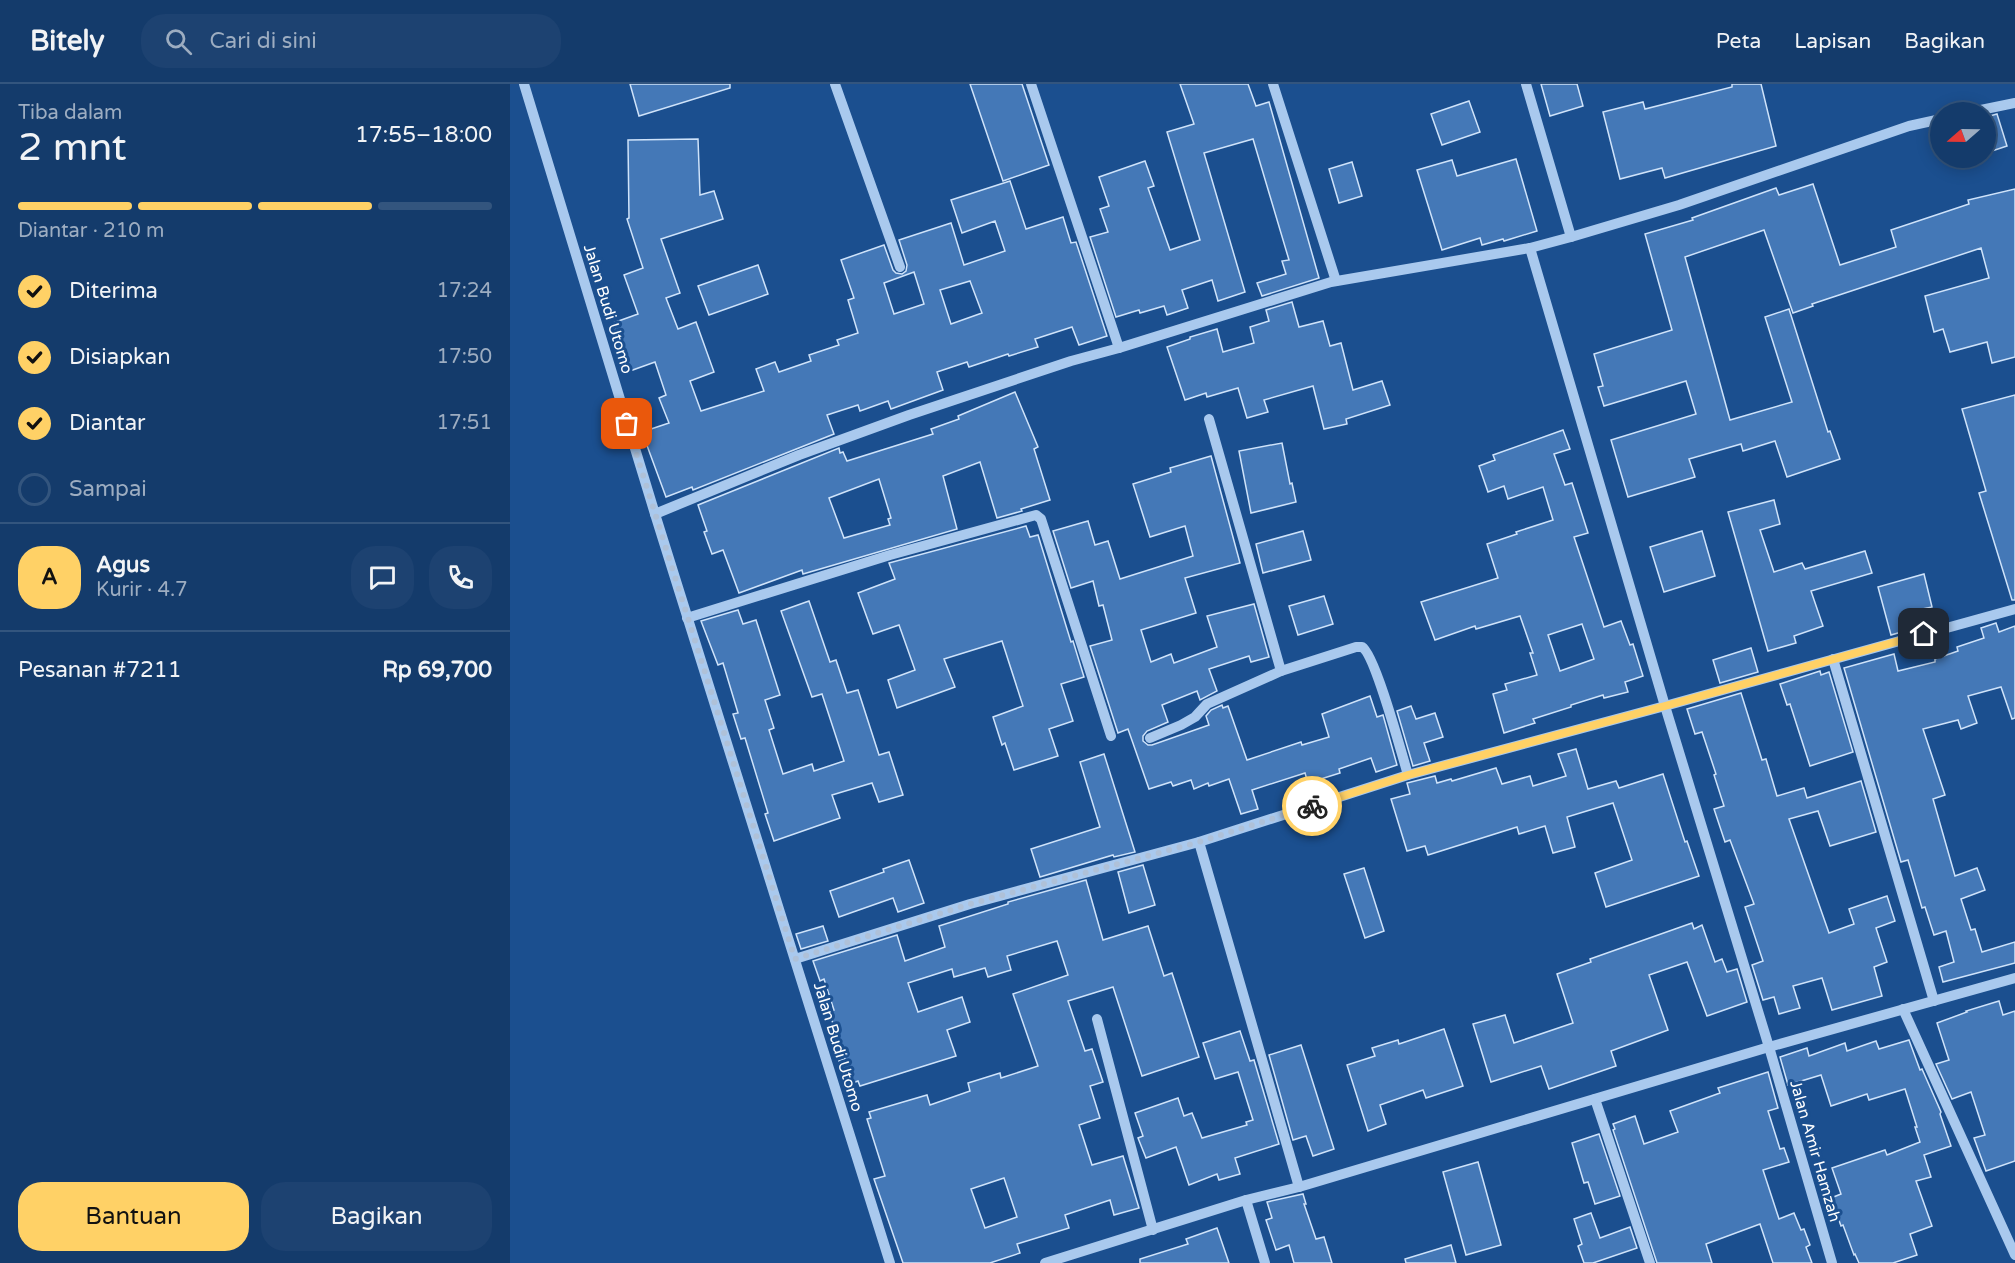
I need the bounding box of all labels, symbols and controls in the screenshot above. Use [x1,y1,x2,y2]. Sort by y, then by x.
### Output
search box [141,14,561,68]
text: Bitely [30,24,105,58]
icon: search [162,25,195,58]
text: Cari di sini [210,28,317,54]
text: Peta [1716,29,1761,54]
text: Lapisan [1794,29,1871,54]
text: Bagikan [1904,29,1985,54]
text: Tiba dalam [18,101,122,125]
north arrow [1930,102,1996,168]
map controls [1930,102,1996,168]
text: 17:55–18:00 [355,122,492,148]
text: 2 mnt [18,124,127,171]
text: Diantar · 210 m [18,219,164,243]
street label: Jalan Budi Utomo [579,242,637,376]
icon: check [18,275,51,308]
text: Diterima [69,278,158,304]
text: 17:24 [437,279,492,303]
icon: check [18,341,51,374]
text: Disiapkan [69,344,171,370]
text: 17:50 [437,345,492,369]
pin [601,398,652,449]
icon: check [18,407,51,440]
icon: bag [610,407,643,440]
text: Diantar [69,410,145,436]
text: 17:51 [437,411,492,435]
text: Sampai [69,476,147,502]
button: chat [351,546,414,609]
button: phone [429,546,492,609]
text: Agus [96,552,150,578]
text: A [41,564,58,590]
text: Kurir · 4.7 [96,578,188,602]
pin [1898,608,1949,659]
icon: home [1907,617,1940,650]
text: Pesanan #7211 [18,657,181,683]
text: Rp 69,700 [382,657,492,683]
courier [1282,776,1342,836]
icon: bike [1296,790,1329,823]
street label: Jalan Budi Utomo [809,980,867,1114]
street label: Jalan Amir Hamzah [1785,1078,1845,1224]
button: Bantuan [18,1182,249,1251]
button: Bagikan [261,1182,492,1251]

